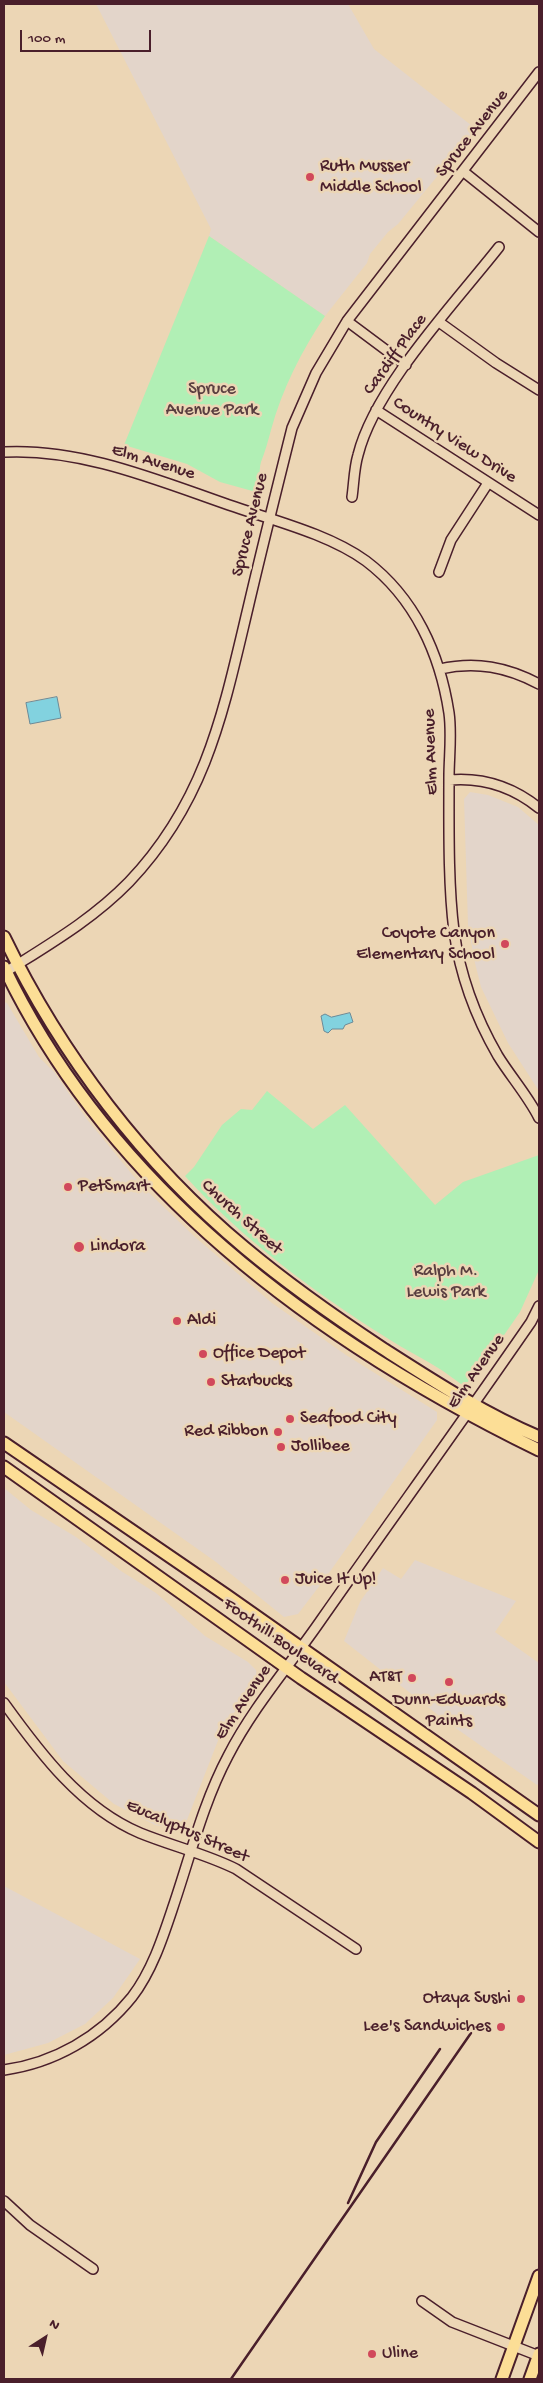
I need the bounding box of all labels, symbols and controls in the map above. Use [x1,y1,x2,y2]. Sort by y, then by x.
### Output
scale bar [22,20,154,52]
text: 100 m [28,30,65,48]
street label: Spruce Avenue [432,86,514,182]
place label: Ruth Musser Middle School [320,156,422,198]
marker: Ruth Musser Middle School [304,171,316,183]
street label: Cardiff Place [359,310,433,400]
park label: Spruce Avenue Park [166,379,258,422]
street label: Country View Drive [388,393,520,489]
street label: Elm Avenue [109,440,197,486]
street label: Spruce Avenue [228,471,274,579]
street label: Elm Avenue [420,708,444,796]
place label: Coyote Canyon Elementary School [356,923,495,966]
marker: Coyote Canyon Elementary School [499,938,511,950]
place label: PetSmart [78,1176,149,1198]
street label: Church Street [196,1176,286,1260]
marker: PetSmart [62,1181,74,1193]
place label: Lindora [90,1236,145,1258]
marker: Lindora [72,1240,86,1254]
park label: Ralph M. Lewis Park [407,1261,485,1304]
place label: Aldi [187,1310,216,1332]
marker: Aldi [171,1315,183,1327]
street label: Elm Avenue [443,1330,511,1414]
place label: Office Depot [213,1343,305,1365]
marker: Office Depot [197,1348,209,1360]
place label: Starbucks [221,1371,292,1393]
marker: Starbucks [205,1376,217,1388]
place label: Seafood City [300,1408,397,1430]
marker: Seafood City [284,1413,296,1425]
place label: Red Ribbon [184,1421,268,1443]
marker: Red Ribbon [272,1426,284,1438]
place label: Jollibee [291,1436,350,1458]
marker: Jollibee [275,1441,287,1453]
place label: Juice It Up! [295,1569,376,1591]
marker: Juice It Up! [279,1574,291,1586]
street label: Foothill Boulevard [218,1594,342,1690]
street label: Elm Avenue [211,1661,277,1745]
place label: AT&T [369,1667,402,1689]
marker: AT&T [406,1672,418,1684]
marker: Dunn-Edwards Paints [443,1676,455,1688]
place label: Dunn-Edwards Paints [393,1690,505,1732]
street label: Eucalyptus Street [122,1795,252,1869]
place label: Otaya Sushi [423,1988,511,2010]
marker: Otaya Sushi [515,1993,527,2005]
place label: Lee's Sandwiches [363,2016,491,2038]
marker: Lee's Sandwiches [495,2021,507,2033]
north arrow [20,2313,70,2363]
text: N [45,2316,63,2335]
place label: Uline [382,2343,418,2365]
marker: Uline [366,2348,378,2360]

